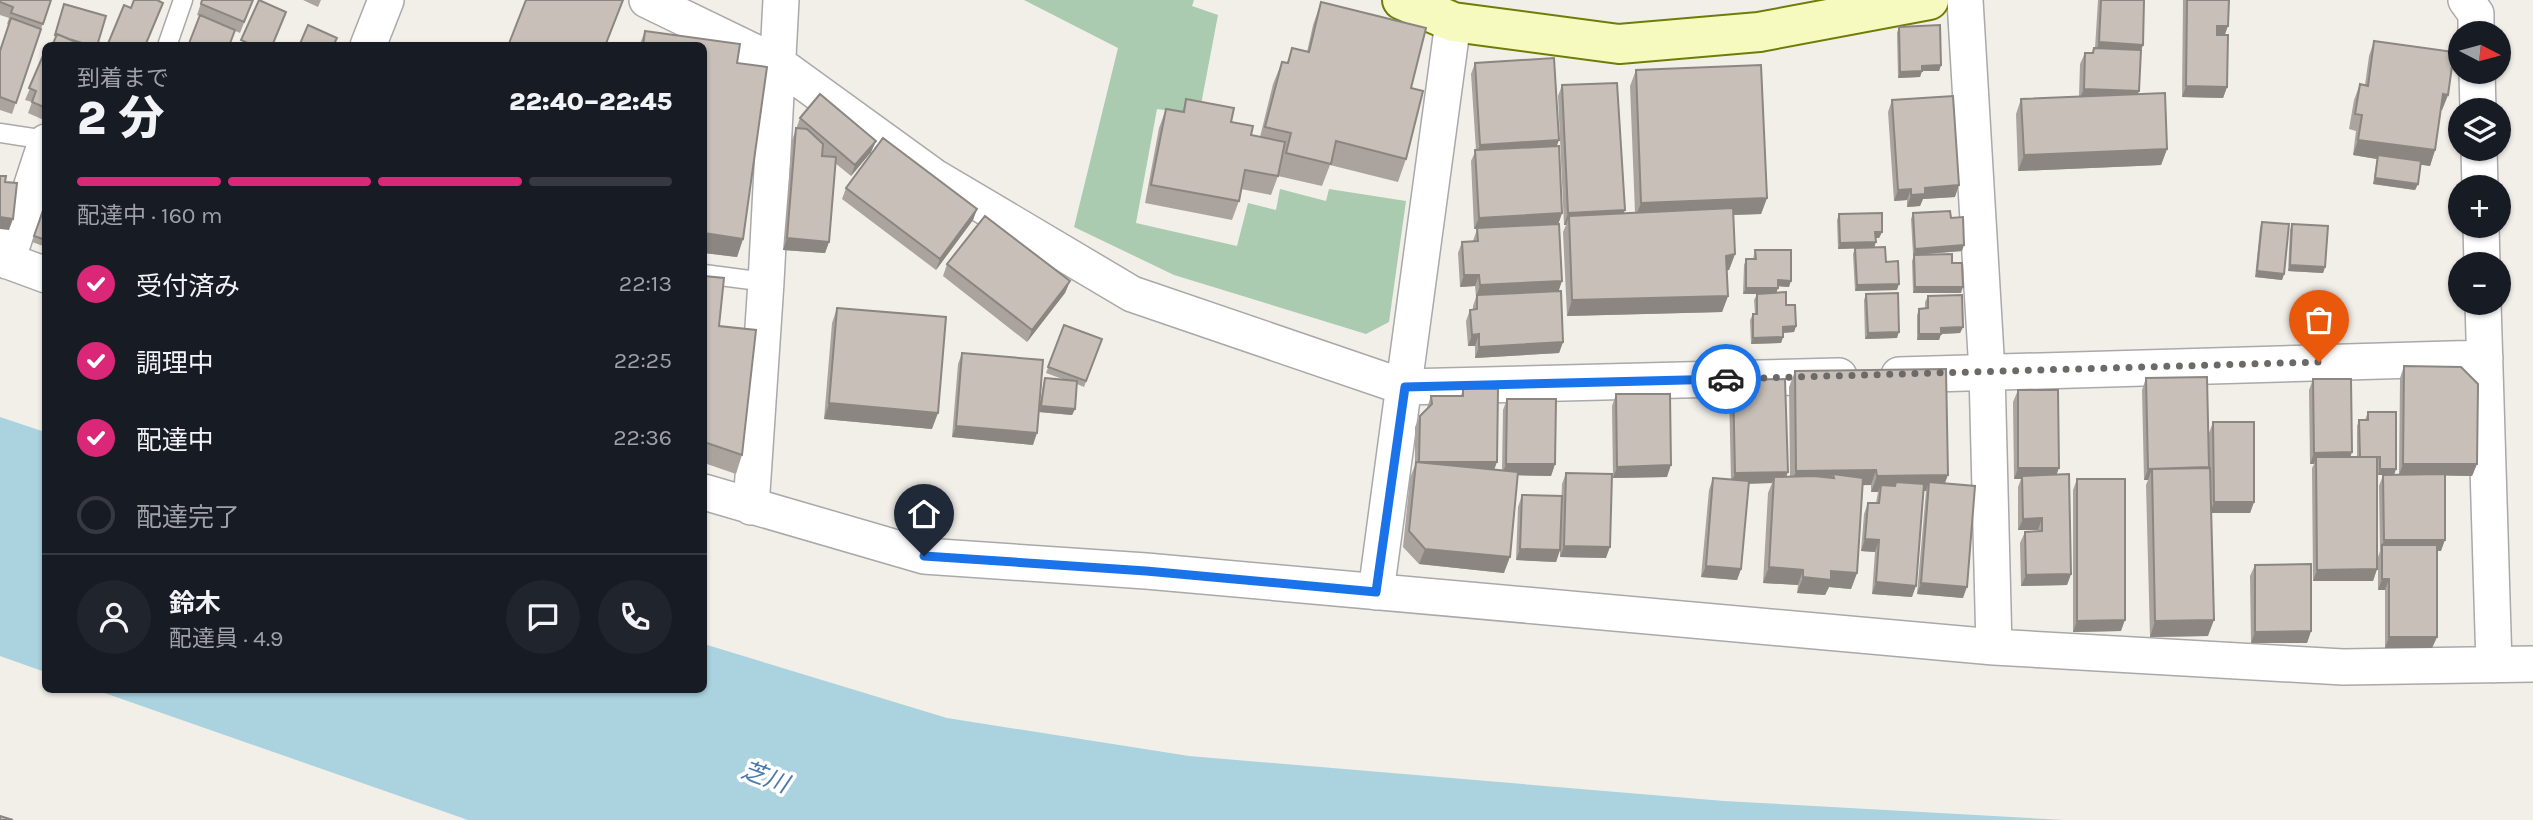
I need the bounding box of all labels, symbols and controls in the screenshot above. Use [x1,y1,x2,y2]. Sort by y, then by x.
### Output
north arrow [2448,21,2511,84]
map controls [2448,21,2511,315]
text: 到着まで [77,65,169,92]
text: 22:40–22:45 [509,86,672,117]
text: 2 分 [77,92,164,146]
button: layers [2448,98,2511,161]
button: + [2448,175,2511,238]
text: 配達中 · 160 m [77,202,222,229]
button: − [2448,252,2511,315]
icon: check [77,265,115,303]
text: 22:13 [619,270,672,297]
text: 受付済み [136,271,240,302]
pin [2289,290,2349,362]
icon: bag [2300,301,2338,339]
icon: check [77,342,115,380]
courier [1691,344,1761,414]
text: 22:25 [614,347,672,374]
text: 調理中 [136,348,214,379]
icon: car [1707,360,1745,398]
icon: check [77,419,115,457]
text: 22:36 [613,424,672,451]
text: 配達中 [136,425,214,456]
pin [894,484,954,556]
icon: home [905,495,943,533]
text: 配達完了 [136,502,240,533]
button: person [77,580,151,654]
button: chat [506,580,580,654]
button: phone [598,580,672,654]
text: 鈴木 [169,588,221,619]
text: 配達員 · 4.9 [169,625,283,652]
water label: 芝川 [738,756,795,799]

